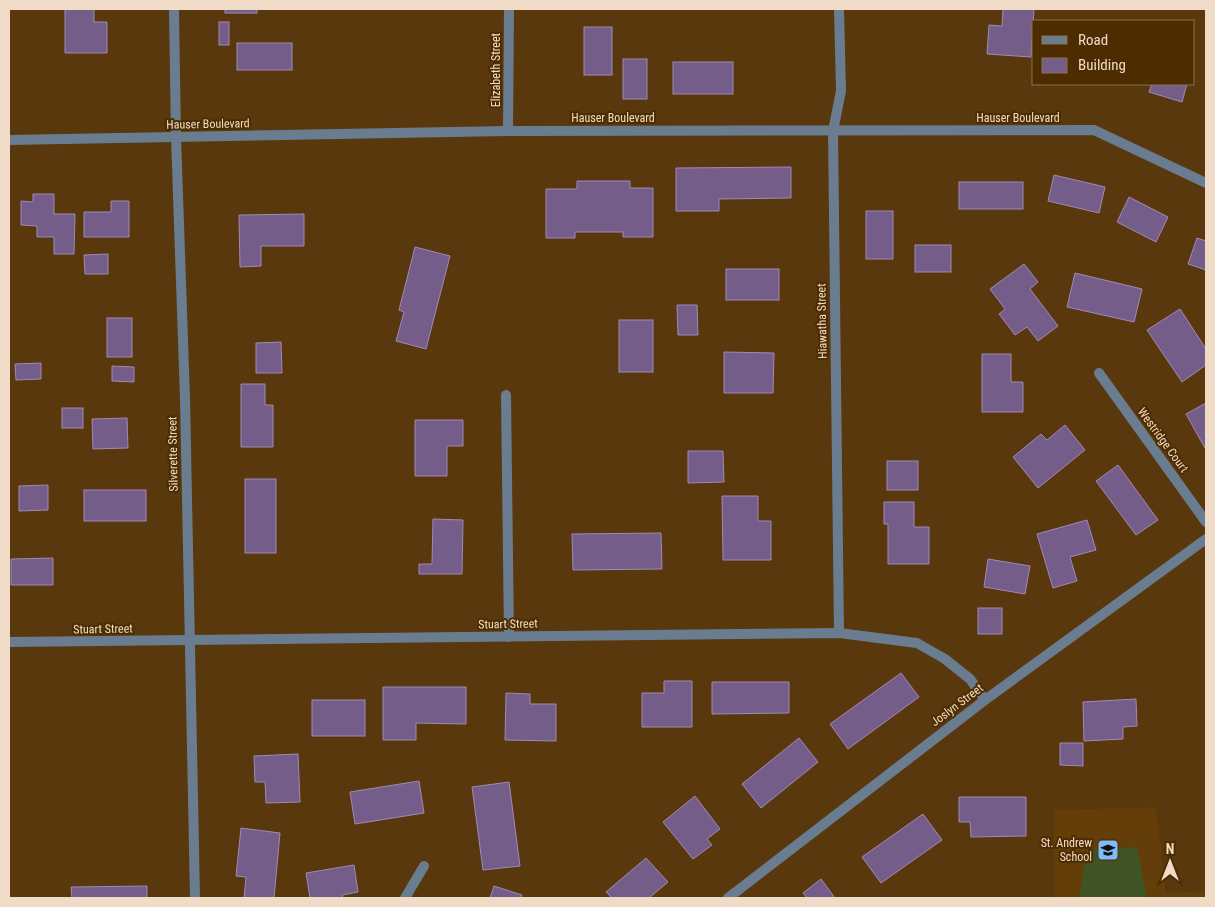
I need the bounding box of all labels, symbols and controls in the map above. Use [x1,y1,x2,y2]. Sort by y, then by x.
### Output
legend [1032,20,1195,85]
text: Road [1078,31,1108,49]
street label: Elizabeth Street [489,32,503,107]
text: Building [1078,56,1126,74]
street label: Hauser Boulevard [571,111,655,125]
street label: Hauser Boulevard [976,111,1060,125]
street label: Hauser Boulevard [166,116,250,132]
street label: Hiawatha Street [814,283,830,359]
street label: Westridge Court [1135,405,1191,475]
street label: Silverette Street [165,416,181,492]
street label: Stuart Street [478,616,538,632]
street label: Stuart Street [73,621,133,637]
street label: Joslyn Street [928,681,986,729]
place label: St. Andrew School [1041,836,1092,864]
north arrow [1145,837,1195,887]
school or university icon: St. Andrew School [1096,838,1120,862]
text: N [1166,841,1174,857]

